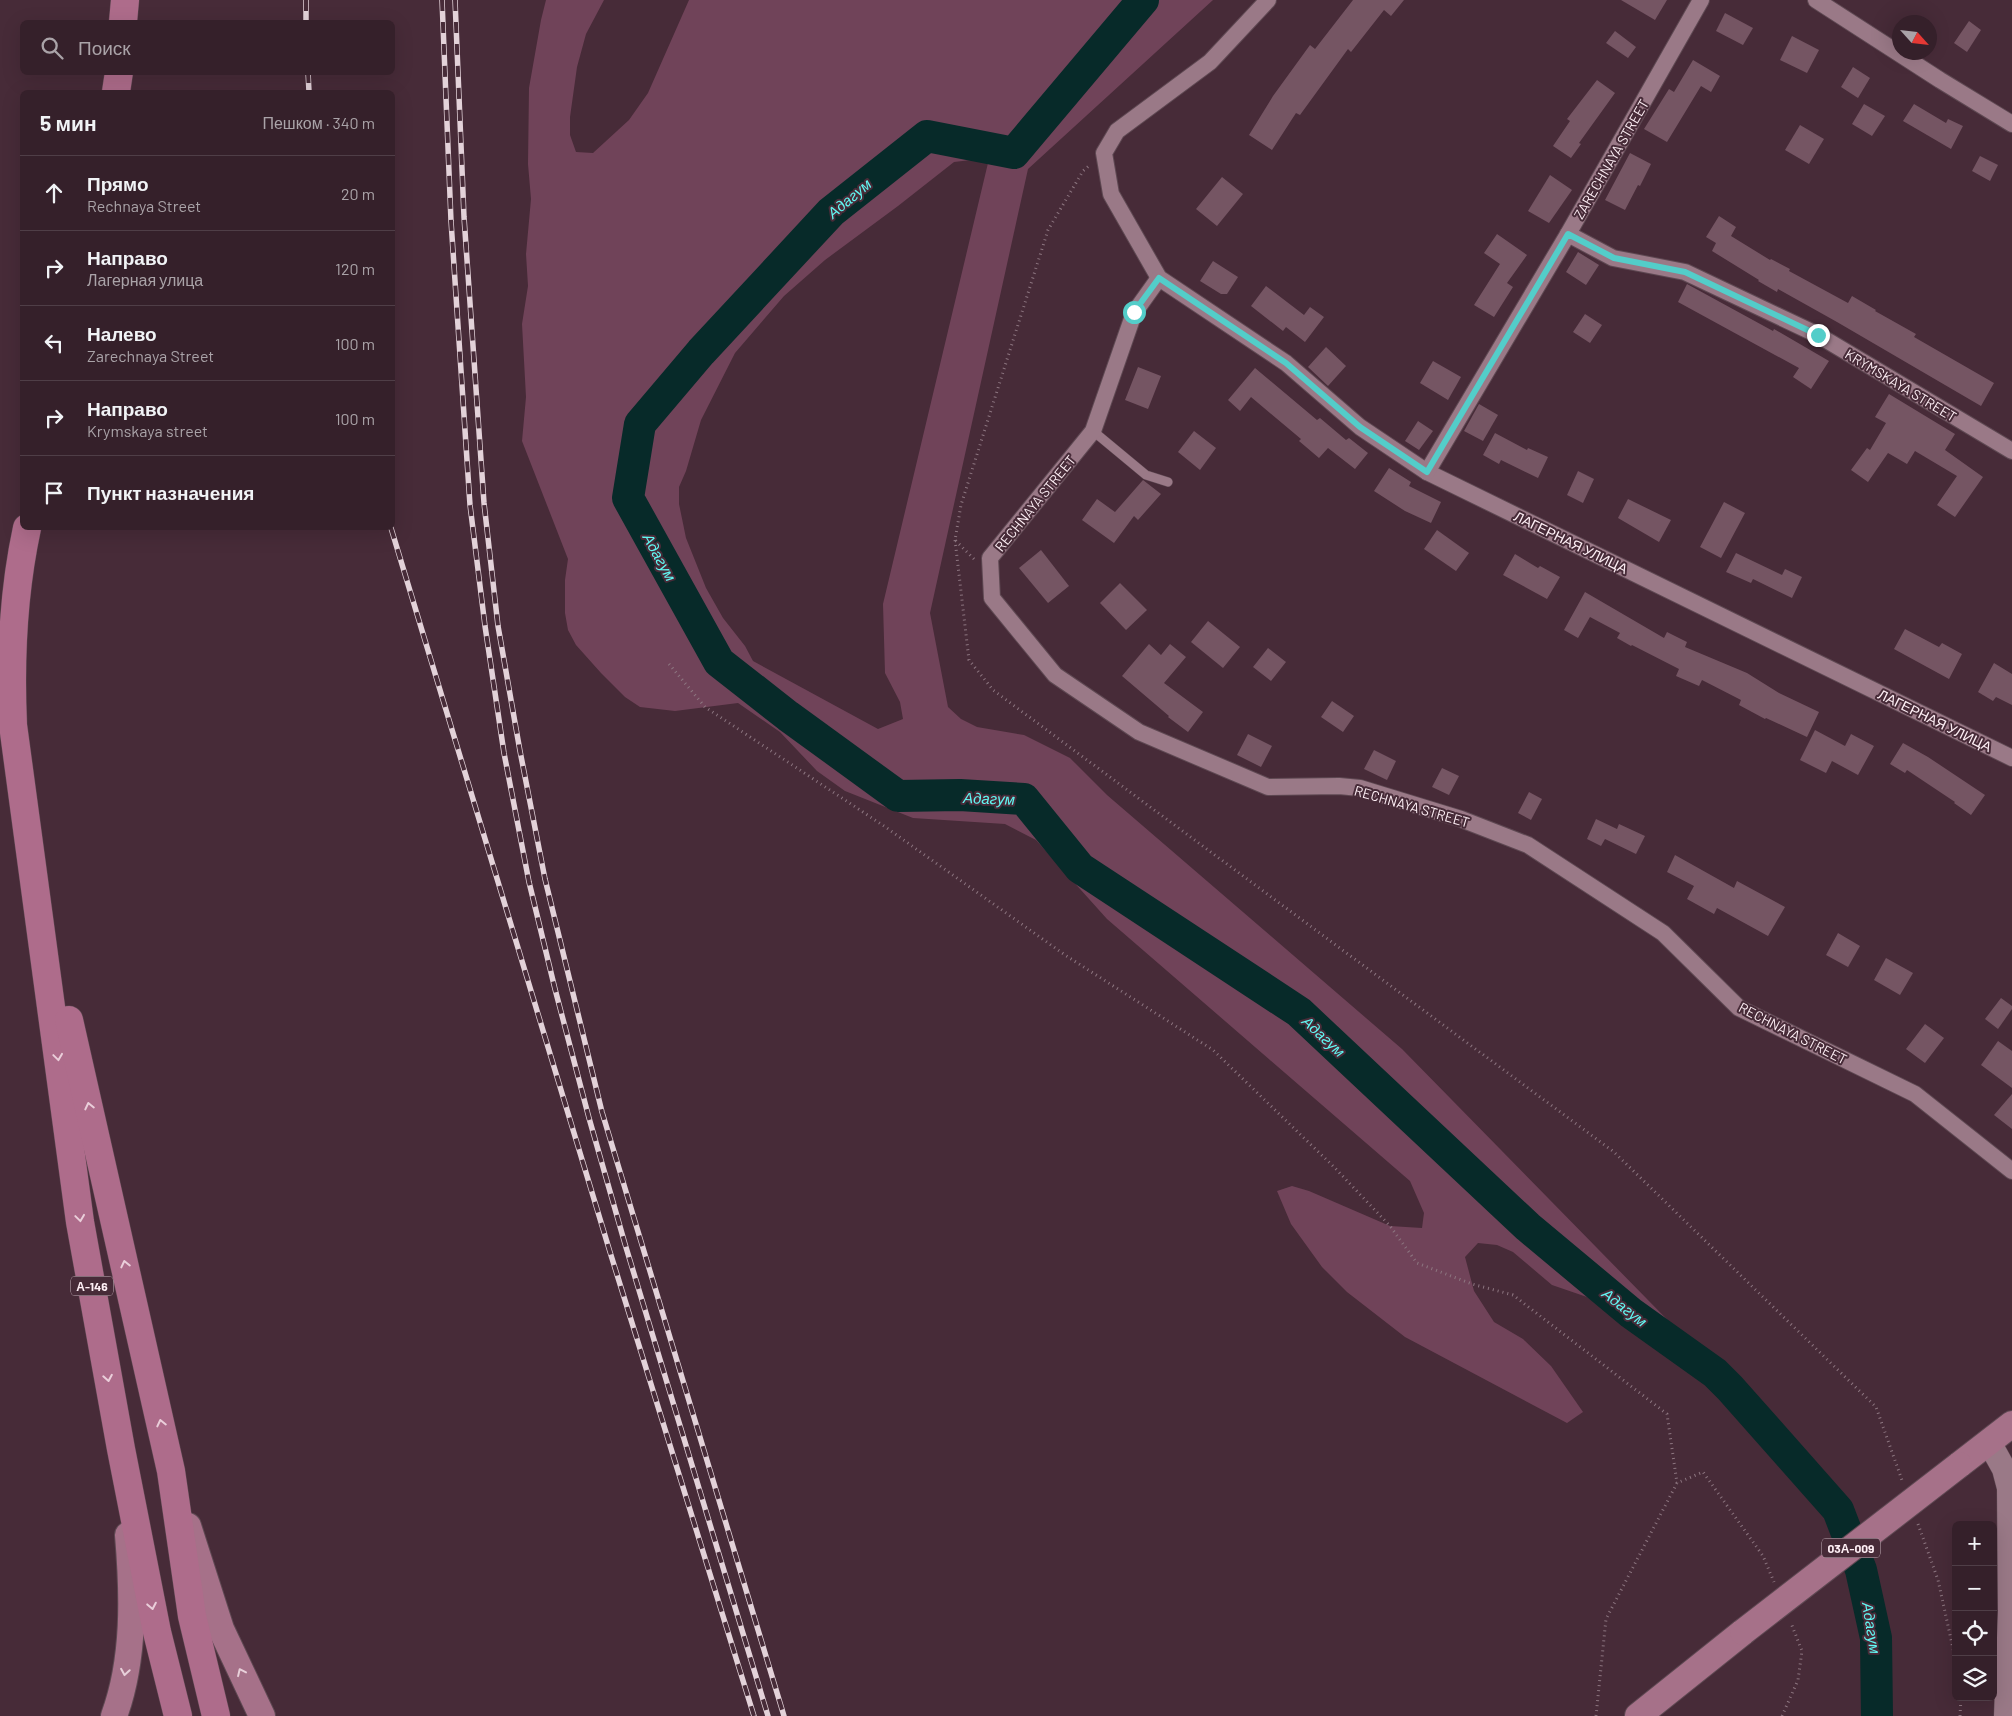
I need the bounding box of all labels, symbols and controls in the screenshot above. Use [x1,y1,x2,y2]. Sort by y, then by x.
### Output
north arrow [1892,15,1937,60]
search box [20,20,395,75]
icon: search [38,34,66,62]
text: Поиск [78,36,131,59]
street label: ZARECHNAYA STREET [1570,96,1652,222]
text: 5 мин [40,110,97,135]
text: Пешком · 340 m [262,113,375,132]
text: Прямо [87,172,149,195]
water label: Адагум [823,174,875,222]
icon: ahead [40,179,68,207]
text: 20 m [341,184,375,203]
text: Rechnaya Street [87,196,201,215]
text: Направо [87,246,168,269]
icon: right [40,254,68,282]
text: 120 m [335,259,375,278]
text: Лагерная улица [87,270,203,289]
route start [1123,301,1146,324]
text: Налево [87,322,157,345]
route end [1807,324,1830,347]
icon: left [40,329,68,357]
text: 100 m [335,334,375,353]
street label: KRYMSKAYA STREET [1842,345,1960,425]
text: Zarechnaya Street [87,346,214,365]
text: Направо [87,397,168,420]
icon: right [40,404,68,432]
text: 100 m [335,409,375,428]
text: Krymskaya street [87,421,208,440]
street label: RECHNAYA STREET [991,451,1079,555]
icon: arrive [40,479,68,507]
text: Пункт назначения [87,481,254,504]
street label: ЛАГЕРНАЯ УЛИЦА [1511,507,1631,577]
water label: Адагум [639,529,680,584]
street label: ЛАГЕРНАЯ УЛИЦА [1875,685,1995,755]
street label: RECHNAYA STREET [1352,781,1472,831]
water label: Адагум [962,788,1015,808]
street label: RECHNAYA STREET [1736,998,1850,1068]
water label: Адагум [1298,1011,1349,1060]
one-way arrow [52,1053,63,1061]
one-way arrow [84,1102,95,1110]
one-way arrow [74,1214,85,1222]
one-way arrow [120,1260,131,1269]
road number: А-146 [71,1276,113,1295]
water label: Адагум [1598,1283,1651,1330]
one-way arrow [102,1374,112,1382]
one-way arrow [156,1419,166,1428]
map controls [1952,1521,1997,1701]
button: + [1952,1521,1997,1566]
road number: 03А-009 [1822,1539,1880,1558]
button: − [1952,1566,1997,1611]
water label: Адагум [1859,1600,1885,1655]
one-way arrow [146,1602,156,1611]
button: locate [1952,1611,1997,1656]
button: layers [1952,1656,1997,1701]
one-way arrow [121,1668,131,1676]
one-way arrow [237,1668,248,1677]

